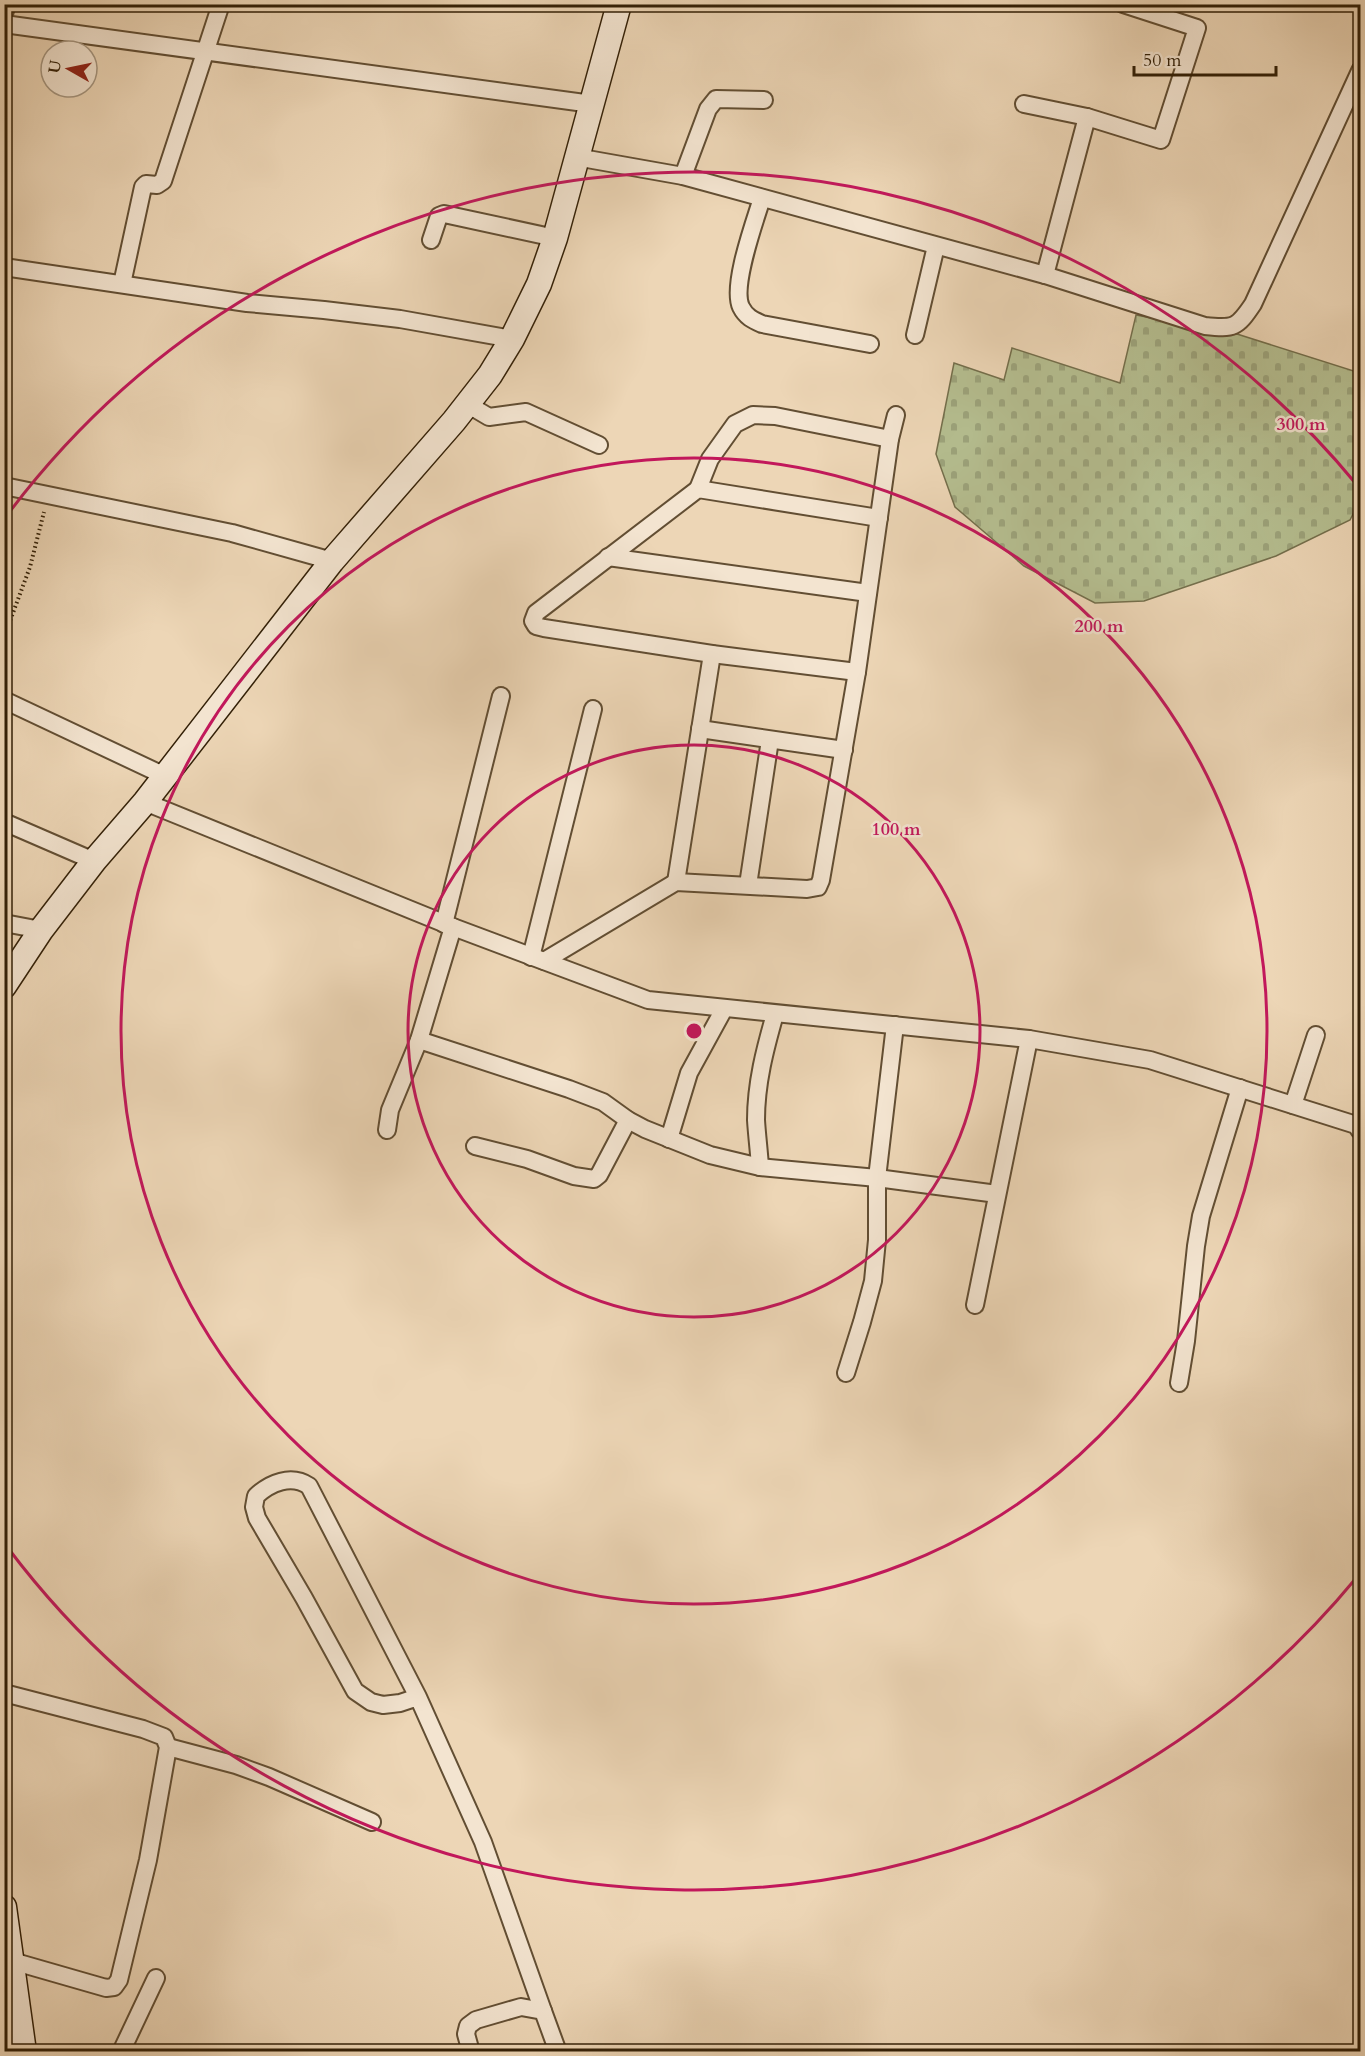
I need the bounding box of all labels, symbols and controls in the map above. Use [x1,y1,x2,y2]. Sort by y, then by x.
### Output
north arrow [39,39,99,99]
scale bar [1134,39,1276,77]
text: 50 m [1143,48,1182,73]
text: U [43,59,67,75]
text: 300 m [1276,412,1326,437]
text: 200 m [1074,614,1124,639]
text: 100 m [871,817,921,842]
centre of rings [684,1021,704,1041]

